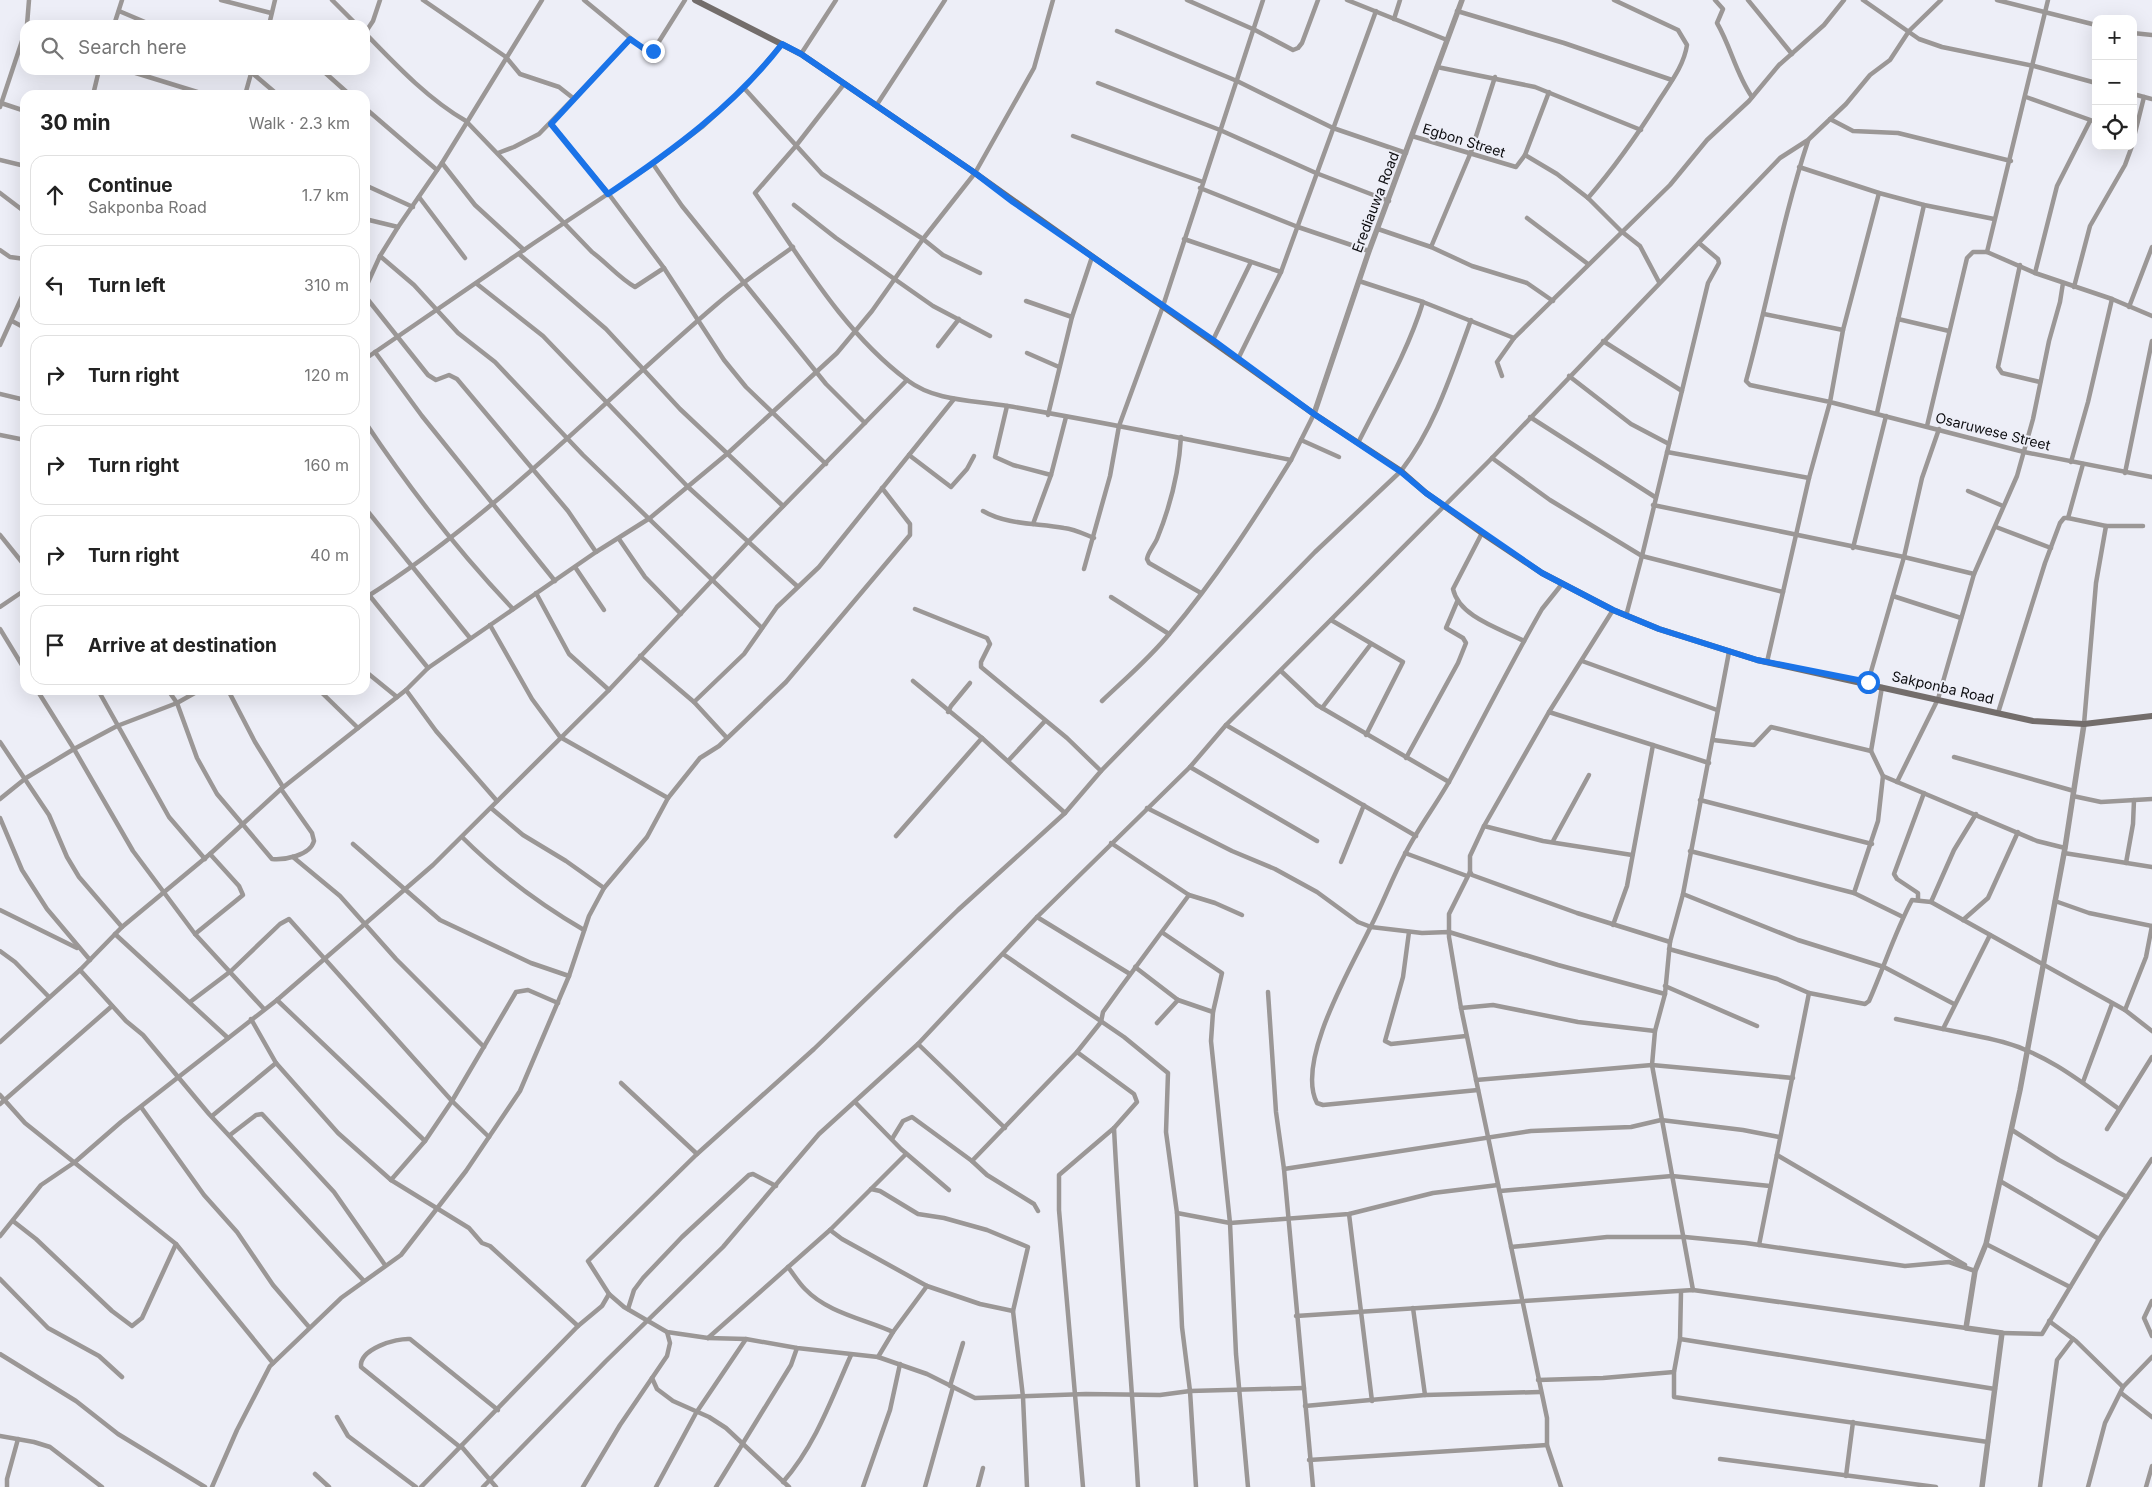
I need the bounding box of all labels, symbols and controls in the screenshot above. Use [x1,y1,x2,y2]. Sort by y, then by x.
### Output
map controls [2092,15,2137,150]
button: + [2092,15,2137,60]
search box [20,20,370,75]
icon: search [38,34,66,62]
text: Search here [78,36,187,59]
route end [642,40,665,63]
button: − [2092,60,2137,105]
button: locate [2092,105,2137,150]
text: 30 min [40,110,111,135]
text: Walk · 2.3 km [249,113,350,133]
street label: Egbon Street [1421,119,1508,161]
street label: Erediauwa Road [1348,149,1402,255]
text: Continue [88,174,173,197]
icon: ahead [41,181,69,209]
text: 1.7 km [302,185,349,205]
text: Sakponba Road [88,197,207,217]
icon: left [41,271,69,299]
text: Turn left [88,274,166,297]
text: 310 m [304,275,349,295]
icon: right [41,361,69,389]
text: Turn right [88,364,179,387]
text: 120 m [304,365,349,385]
street label: Osaruwese Street [1934,408,2053,454]
icon: right [41,451,69,479]
text: Turn right [88,454,179,477]
text: 160 m [304,455,349,475]
icon: right [41,541,69,569]
text: Turn right [88,544,179,567]
text: 40 m [310,545,349,565]
icon: arrive [41,631,69,659]
text: Arrive at destination [88,634,277,657]
street label: Sakponba Road [1890,667,1996,707]
route start [1857,671,1880,694]

